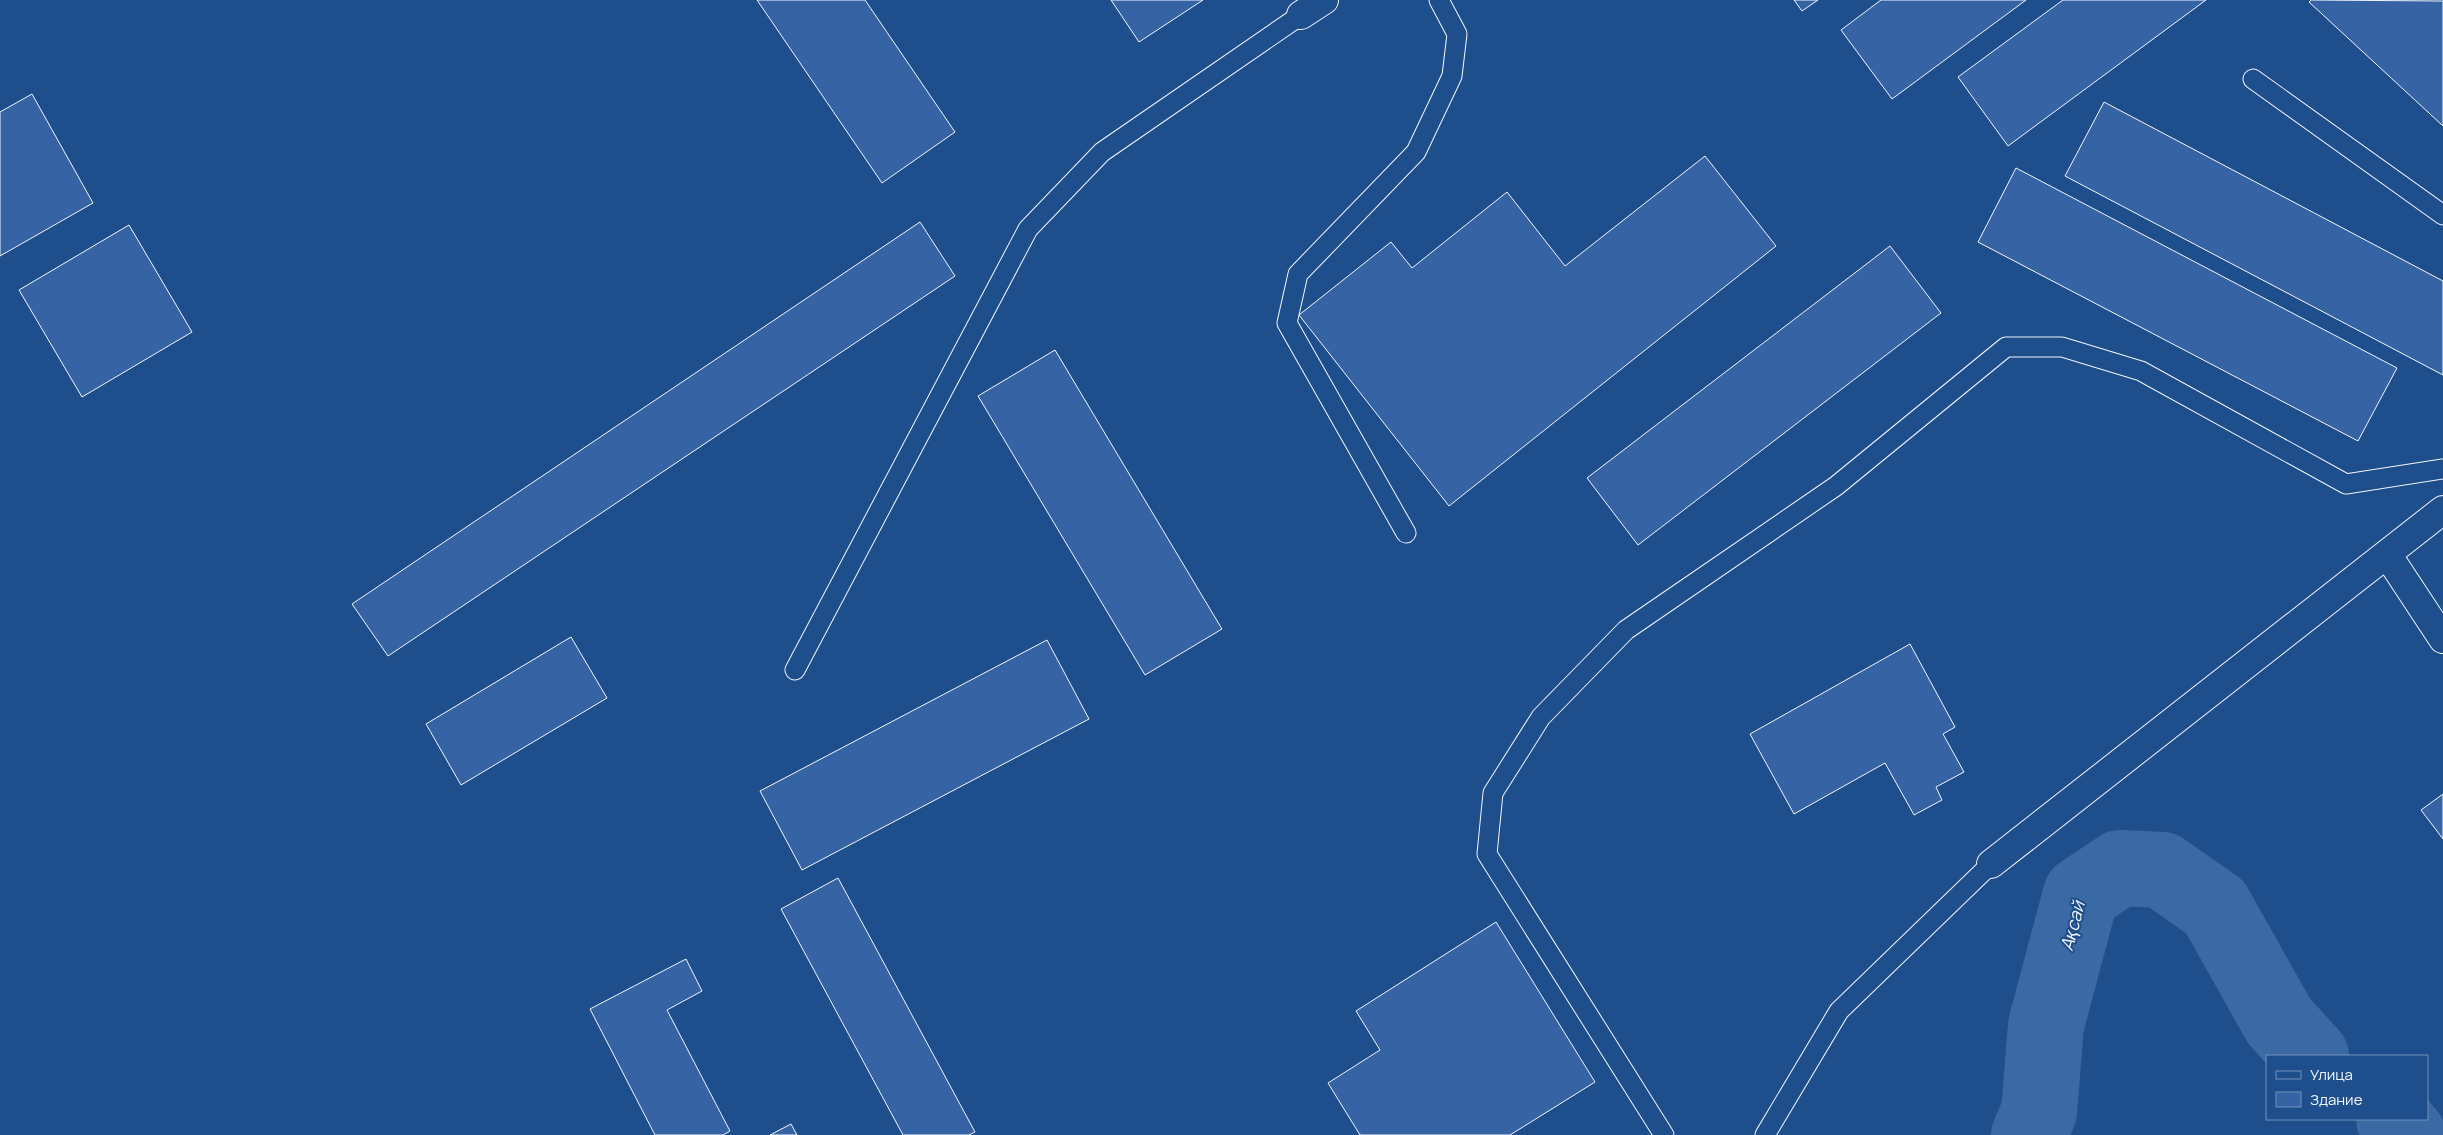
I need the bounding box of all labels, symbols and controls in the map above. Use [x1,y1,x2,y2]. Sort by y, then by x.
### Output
water label: Ақсай [2054,897,2091,953]
legend [2266,1055,2428,1120]
text: Улица [2310,1064,2353,1085]
text: Здание [2310,1089,2363,1110]

